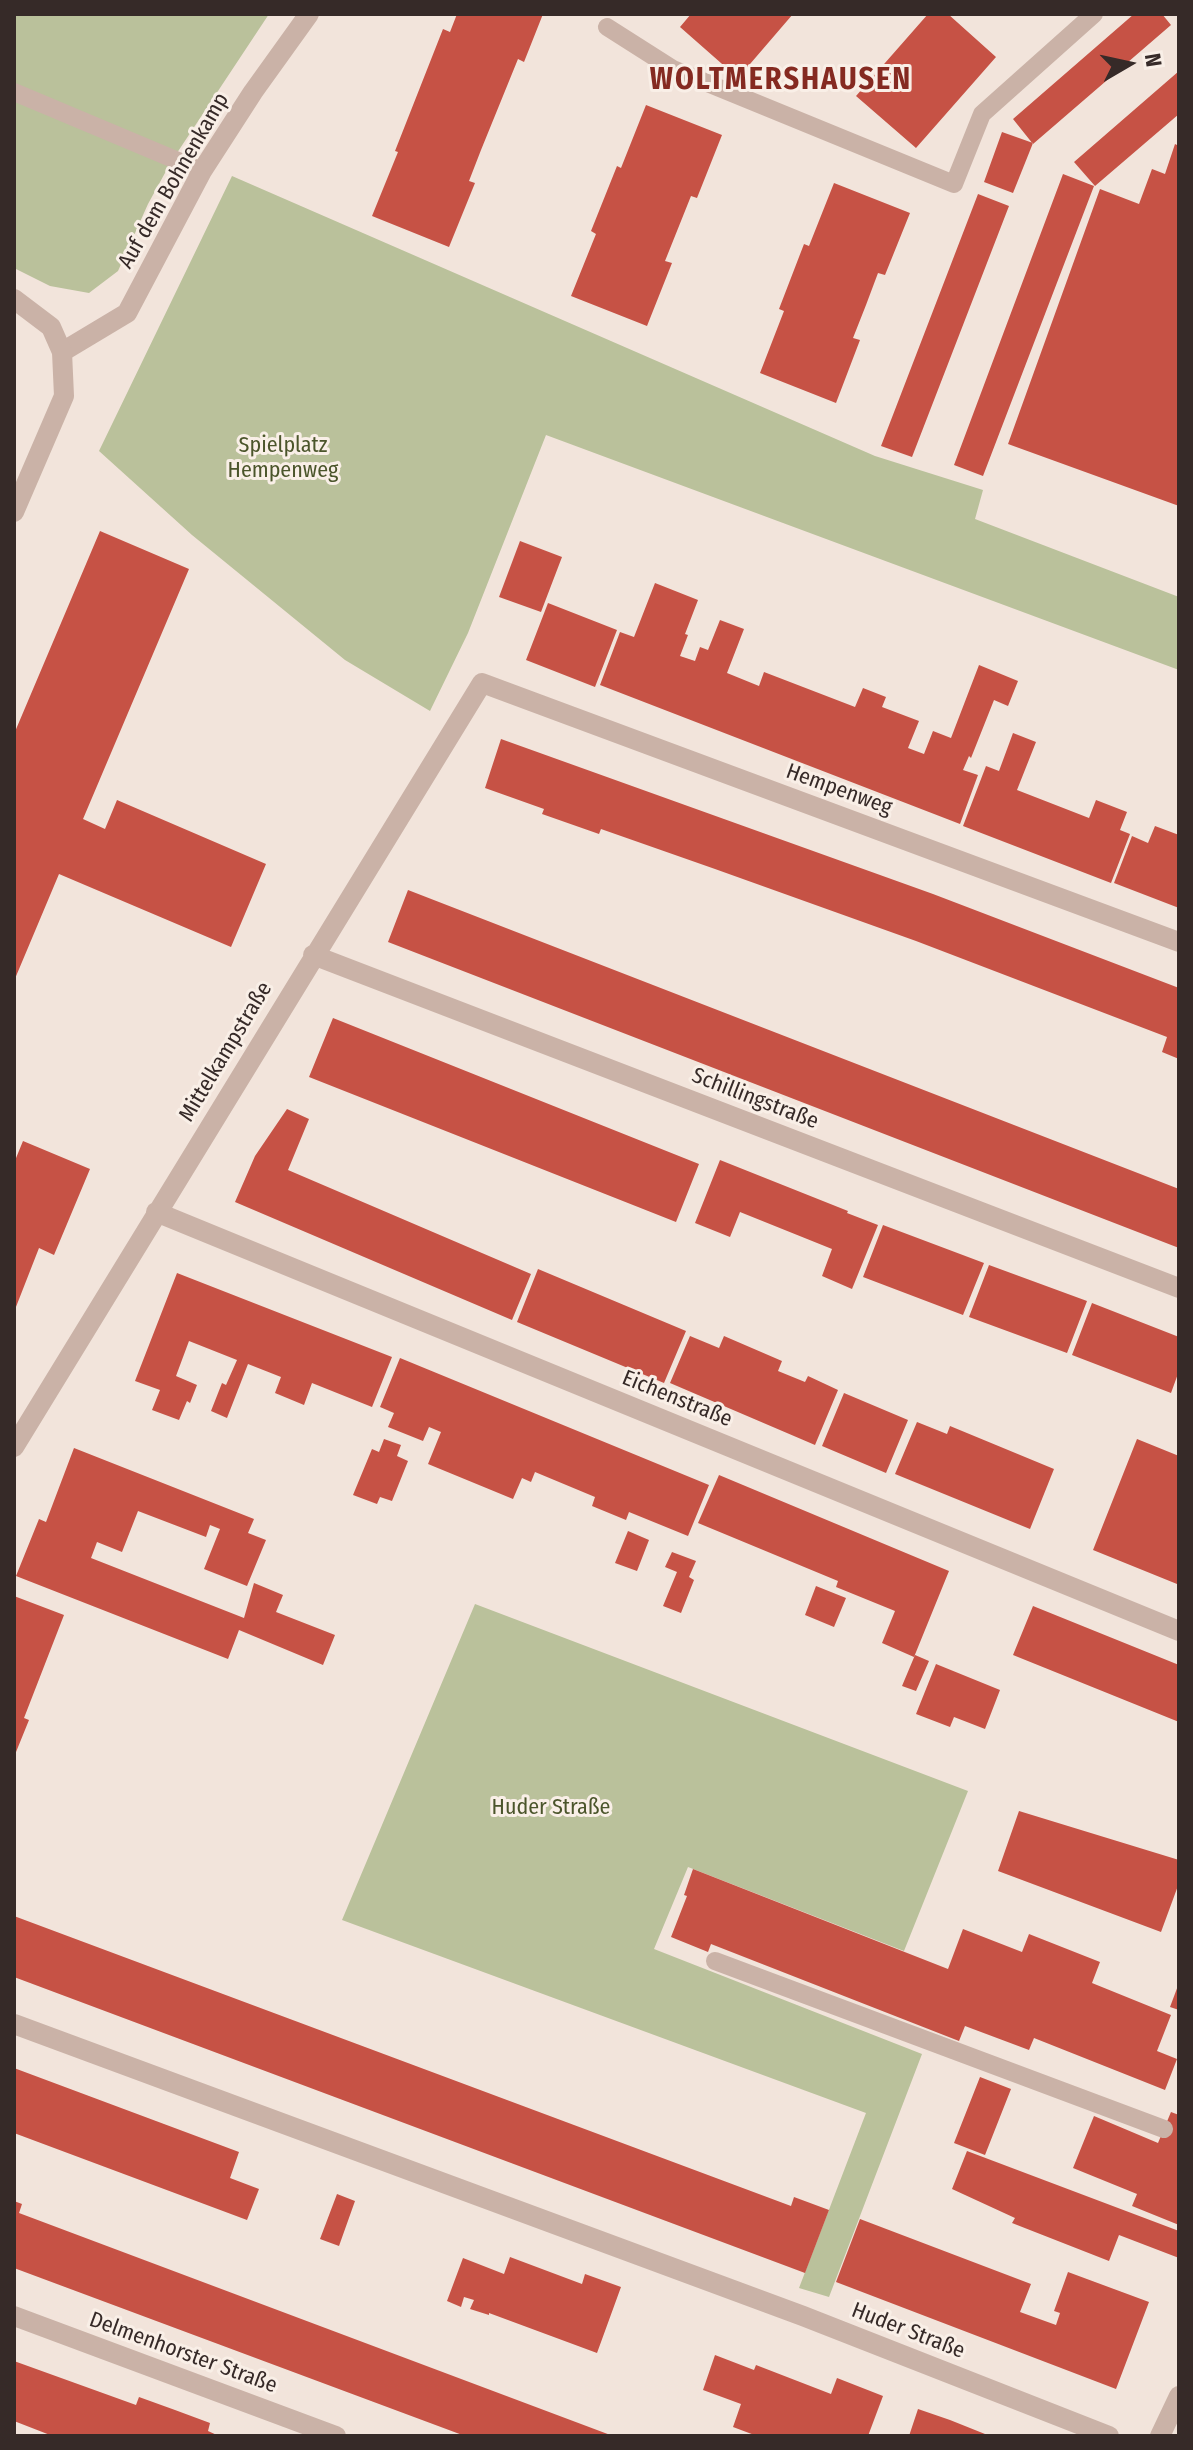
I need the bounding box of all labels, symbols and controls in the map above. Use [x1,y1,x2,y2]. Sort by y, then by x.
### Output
north arrow [1089,24,1169,104]
text: N [1139,52,1168,69]
district label: WOLTMERSHAUSEN [650,63,912,99]
street label: Auf dem Bohnenkamp [113,89,235,273]
park label: Spielplatz Hempenweg [228,433,338,484]
street label: Hempenweg [782,759,896,821]
street label: Mittelkampstraße [174,977,278,1127]
street label: Schillingstraße [688,1063,822,1135]
street label: Eichenstraße [618,1365,736,1433]
park label: Huder Straße [492,1795,610,1821]
street label: Huder Straße [848,2297,968,2365]
street label: Delmenhorster Straße [86,2307,280,2399]

